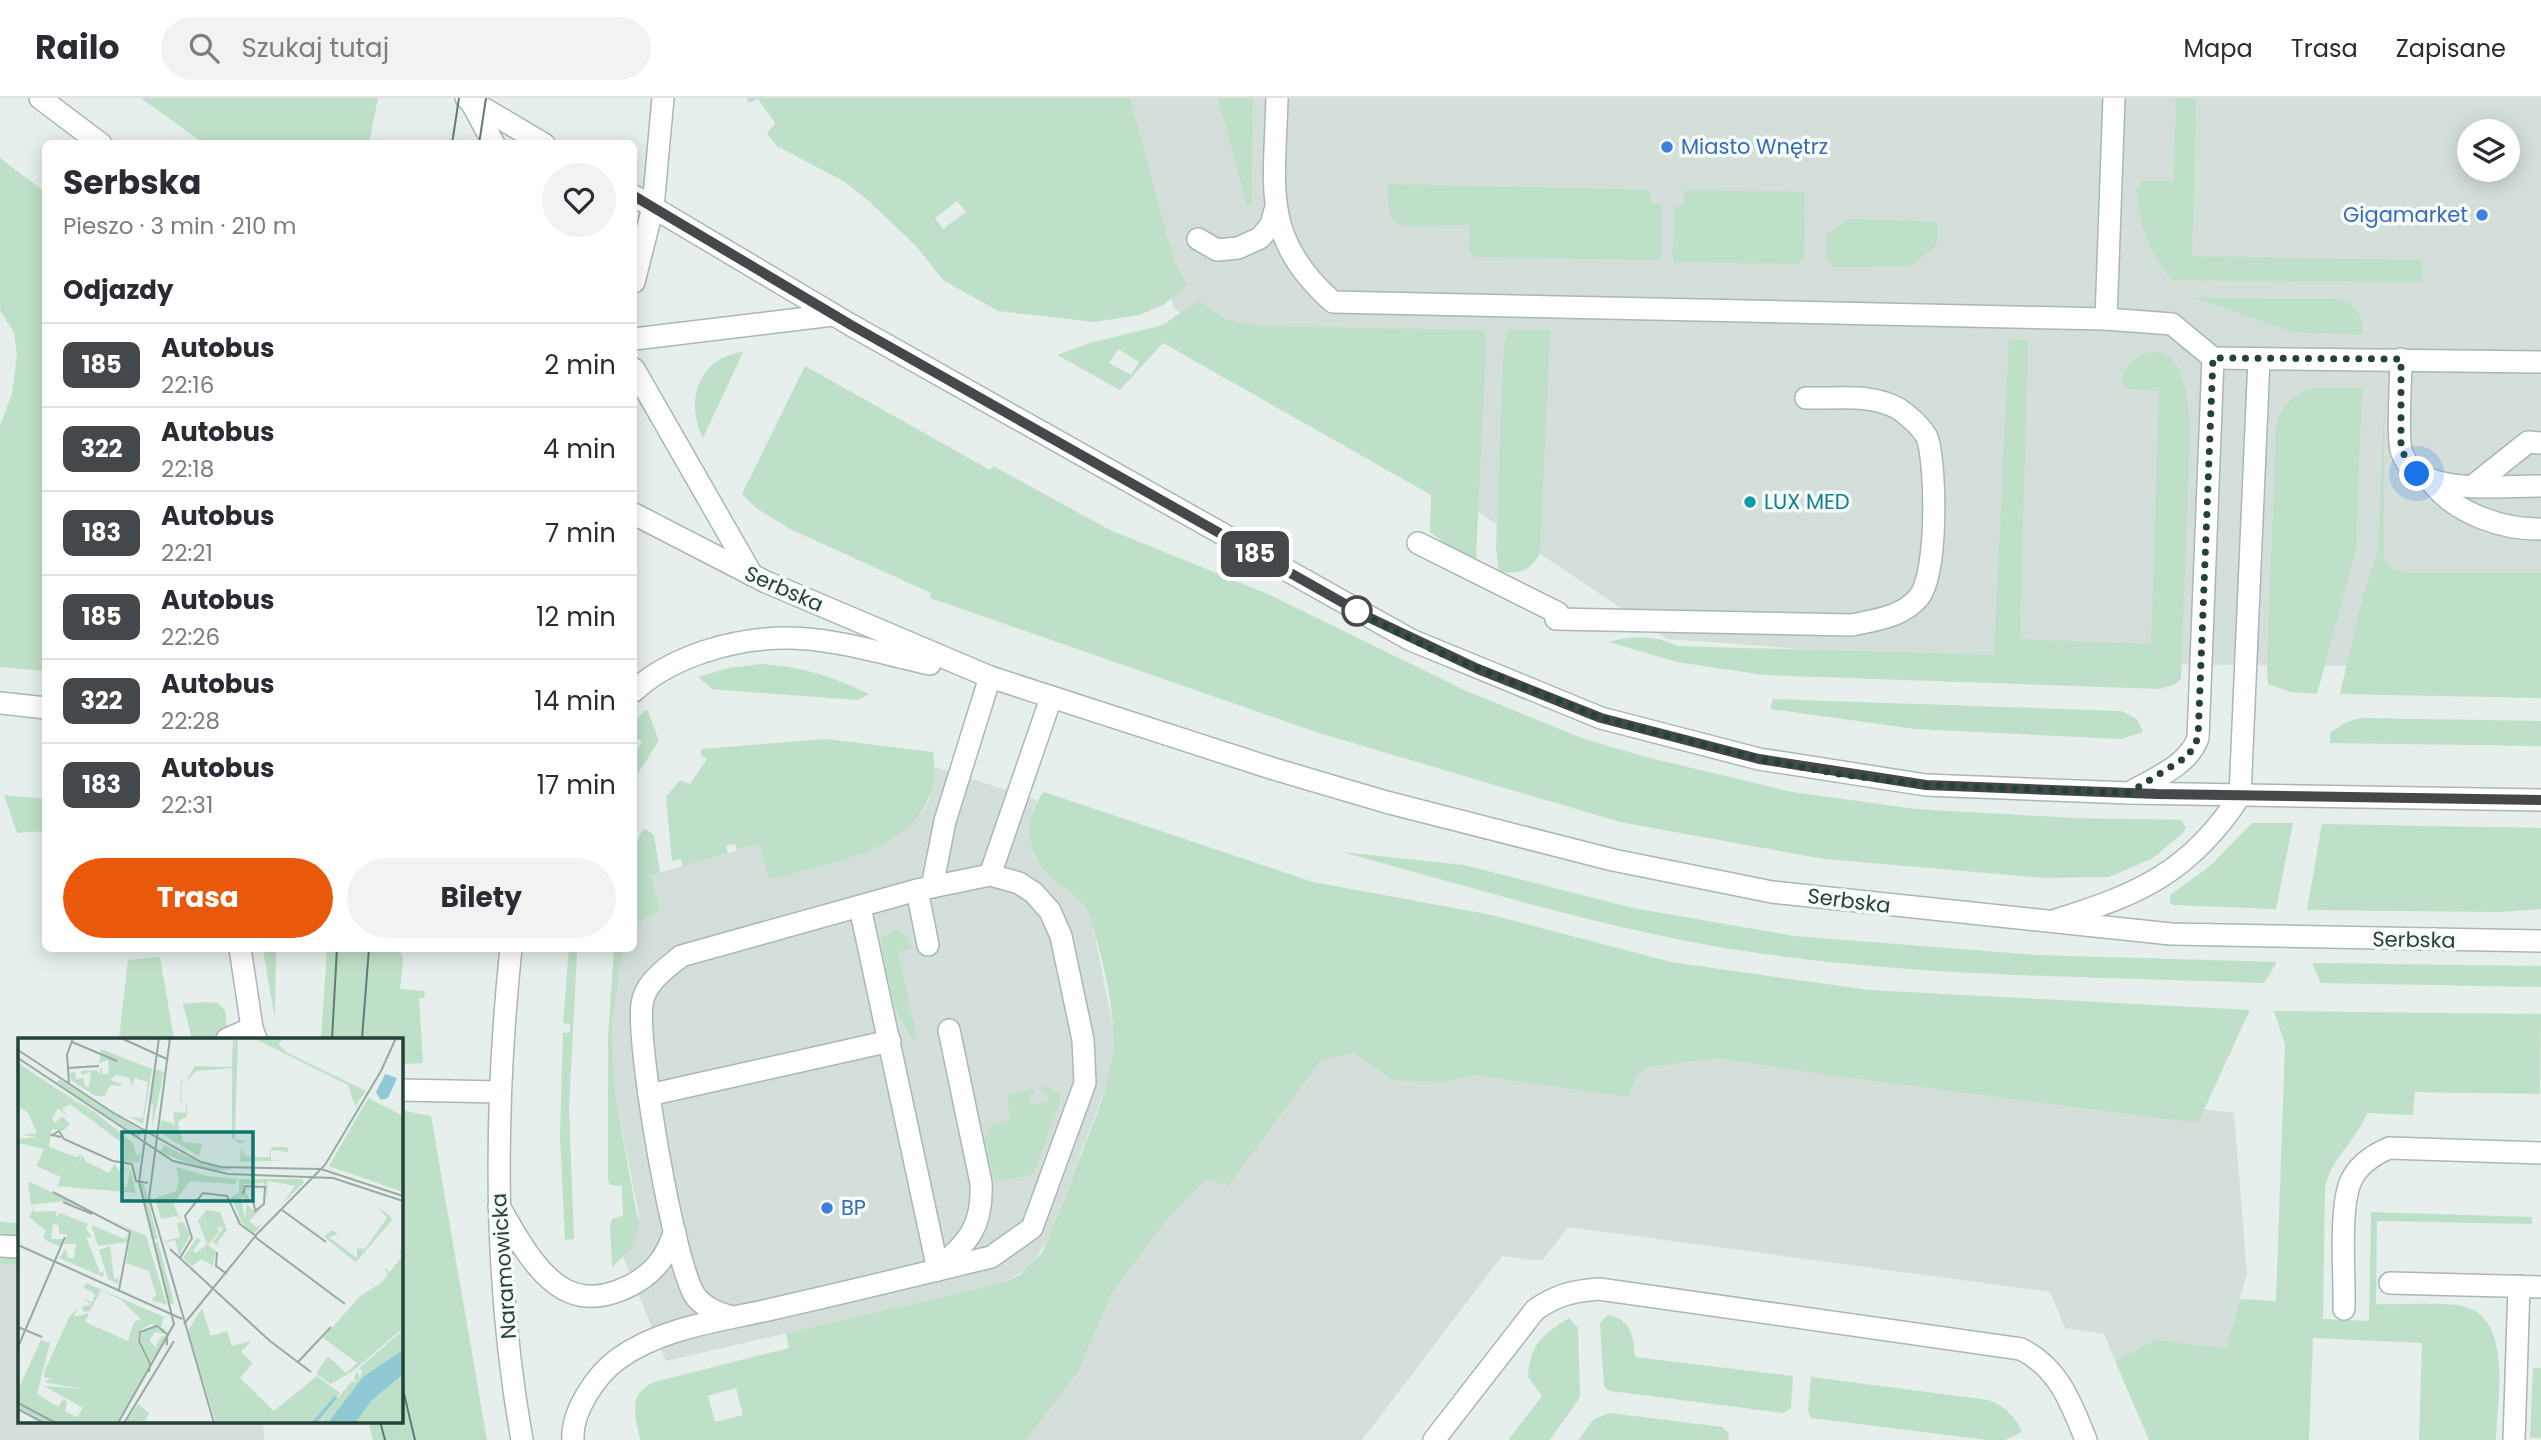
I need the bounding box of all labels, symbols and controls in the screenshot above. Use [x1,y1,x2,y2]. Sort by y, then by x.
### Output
search box [161,17,651,80]
text: Railo [35,24,119,71]
icon: search [185,29,223,67]
text: Szukaj tutaj [241,30,389,66]
text: Mapa [2183,32,2253,65]
text: Trasa [2291,32,2358,65]
text: Zapisane [2396,32,2506,65]
map controls [2457,119,2520,182]
button: layers [2457,119,2520,182]
place label: Miasto Wnętrz [1681,132,1828,161]
marker: Miasto Wnętrz [1659,139,1675,155]
text: Serbska [63,159,201,206]
button: heart [542,163,616,237]
place label: Gigamarket [2343,200,2468,229]
marker: Gigamarket [2474,207,2490,223]
text: Pieszo · 3 min · 210 m [63,210,296,242]
text: Odjazdy [63,272,173,308]
text: Autobus [161,330,275,366]
text: 2 min [544,347,616,383]
text: 185 [81,348,122,381]
text: 22:16 [161,369,214,401]
text: Autobus [161,414,275,450]
text: 4 min [543,431,616,467]
text: 322 [81,432,122,465]
text: 22:18 [161,453,214,485]
your location [2399,456,2434,491]
place label: LUX MED [1764,487,1850,516]
marker: LUX MED [1742,494,1758,510]
text: Autobus [161,498,275,534]
text: 7 min [545,515,616,551]
text: 183 [82,516,121,549]
line badge: 185 [1215,531,1295,577]
text: 22:21 [161,537,213,569]
text: 185 [1235,537,1275,570]
street label: Serbska [740,558,828,619]
text: Autobus [161,582,275,618]
unlabelled marker [1342,596,1372,626]
text: 12 min [536,599,616,635]
text: 185 [81,600,122,633]
text: 22:26 [161,621,220,653]
text: Autobus [161,666,275,702]
text: 14 min [535,683,616,719]
text: 322 [81,684,122,717]
text: 22:28 [161,705,220,737]
text: Autobus [161,750,275,786]
text: 17 min [537,767,616,803]
text: 183 [82,768,121,801]
text: 22:31 [161,789,213,821]
button: Trasa [63,858,333,938]
button: Bilety [347,858,616,938]
street label: Serbska [1806,881,1892,920]
street label: Serbska [2372,924,2456,955]
inset map [18,1038,402,1422]
street label: Naramowicka [484,1192,523,1340]
place label: BP [841,1193,866,1222]
marker: BP [819,1200,835,1216]

